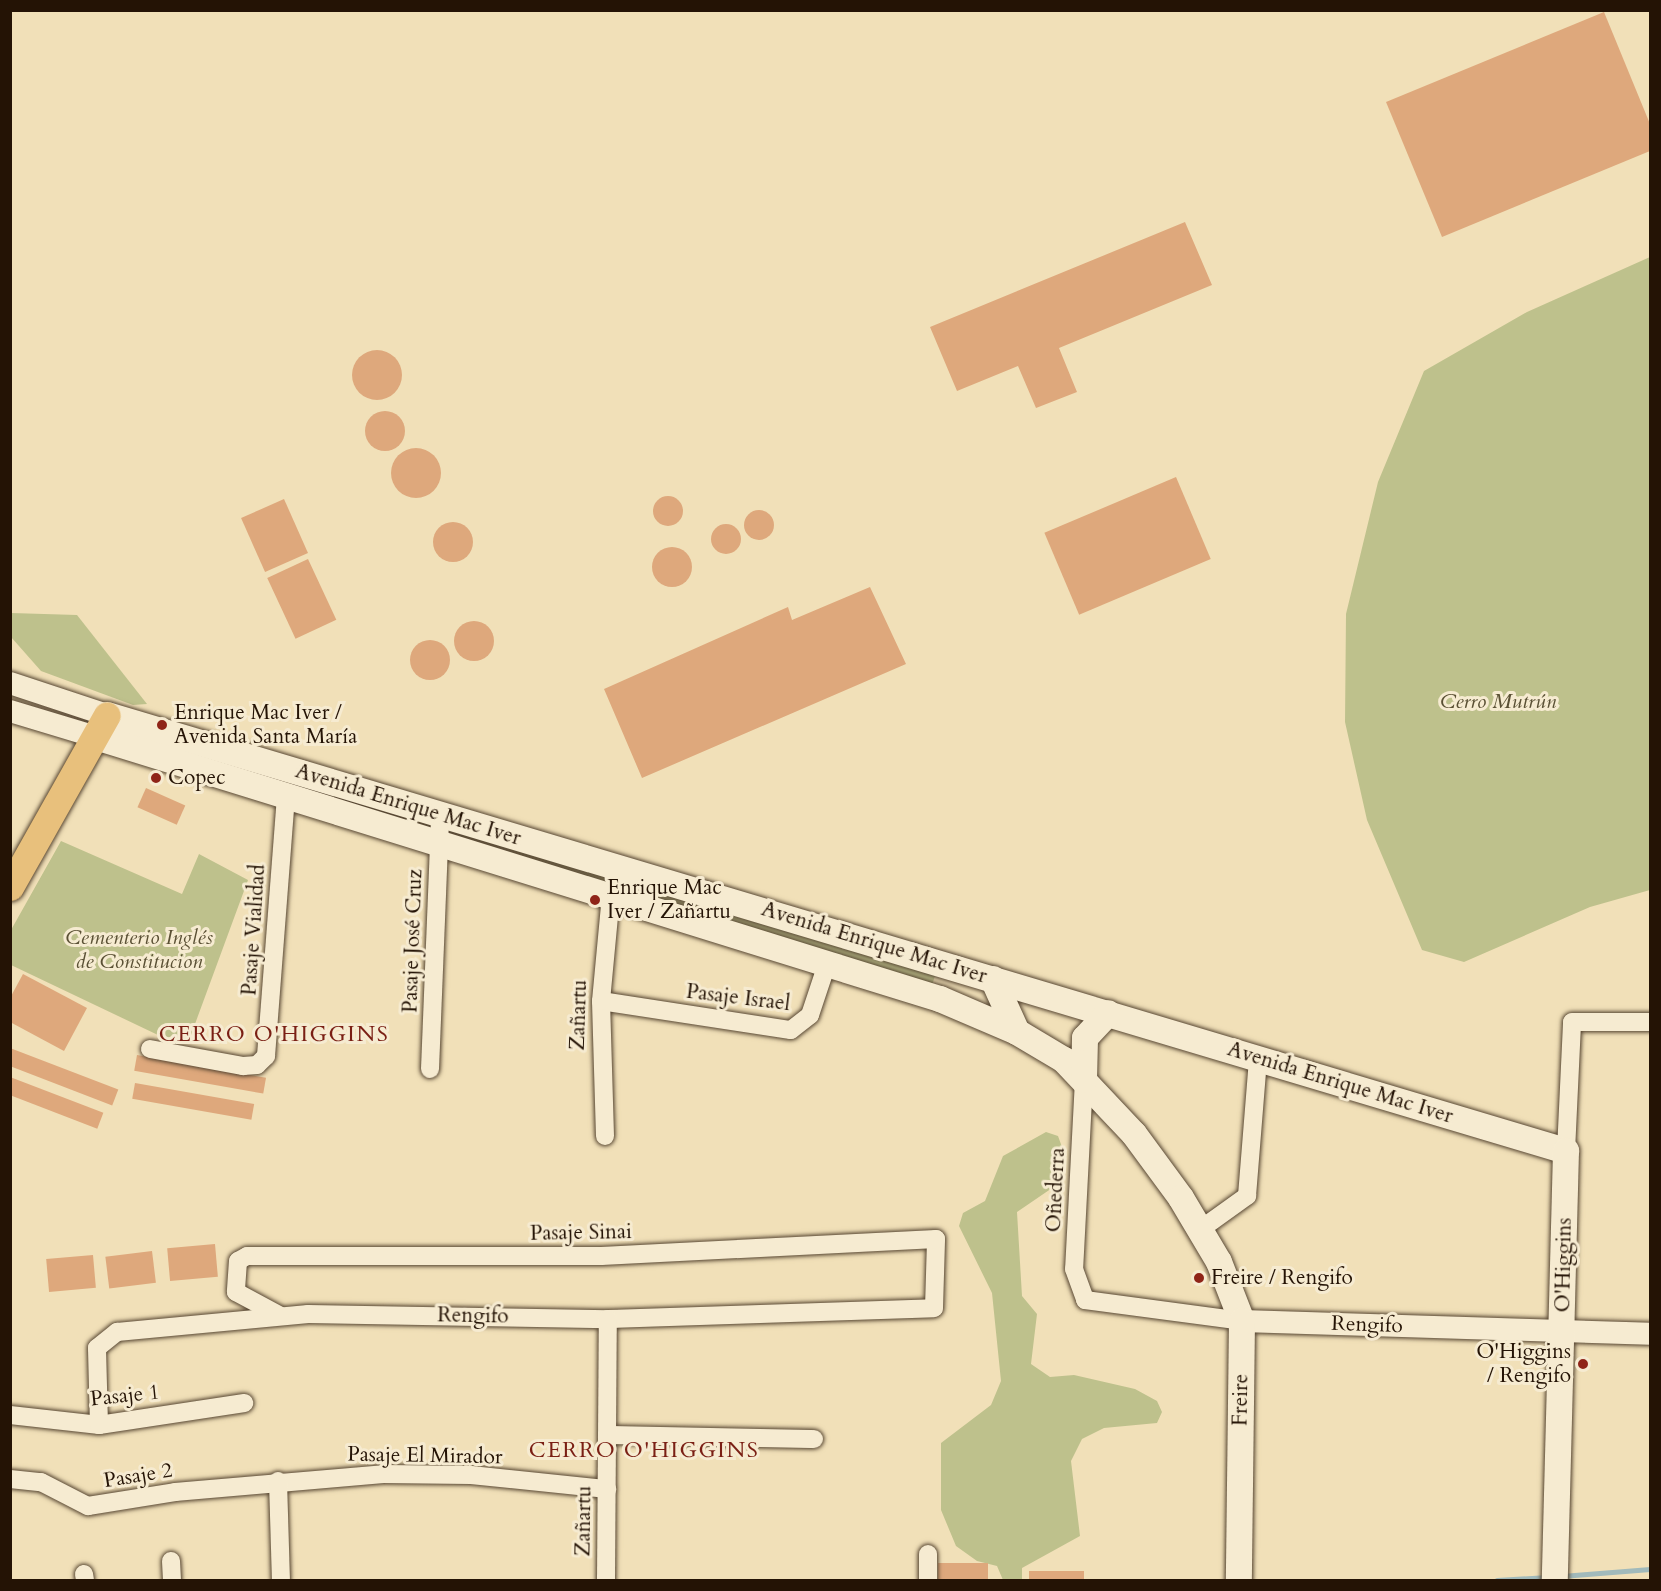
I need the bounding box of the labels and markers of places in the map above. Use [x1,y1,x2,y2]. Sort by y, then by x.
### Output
place label: Enrique Mac Iver / Avenida Santa María [174,700,357,750]
marker: Enrique Mac Iver / Avenida Santa María [155,718,169,732]
place label: Copec [168,765,226,791]
marker: Copec [149,771,163,785]
place label: Enrique Mac Iver / Zañartu [607,875,731,925]
marker: Enrique Mac Iver / Zañartu [588,893,602,907]
place label: Freire / Rengifo [1211,1265,1353,1291]
marker: Freire / Rengifo [1192,1271,1206,1285]
place label: O'Higgins / Rengifo [1476,1339,1571,1389]
marker: O'Higgins / Rengifo [1576,1357,1590,1371]

